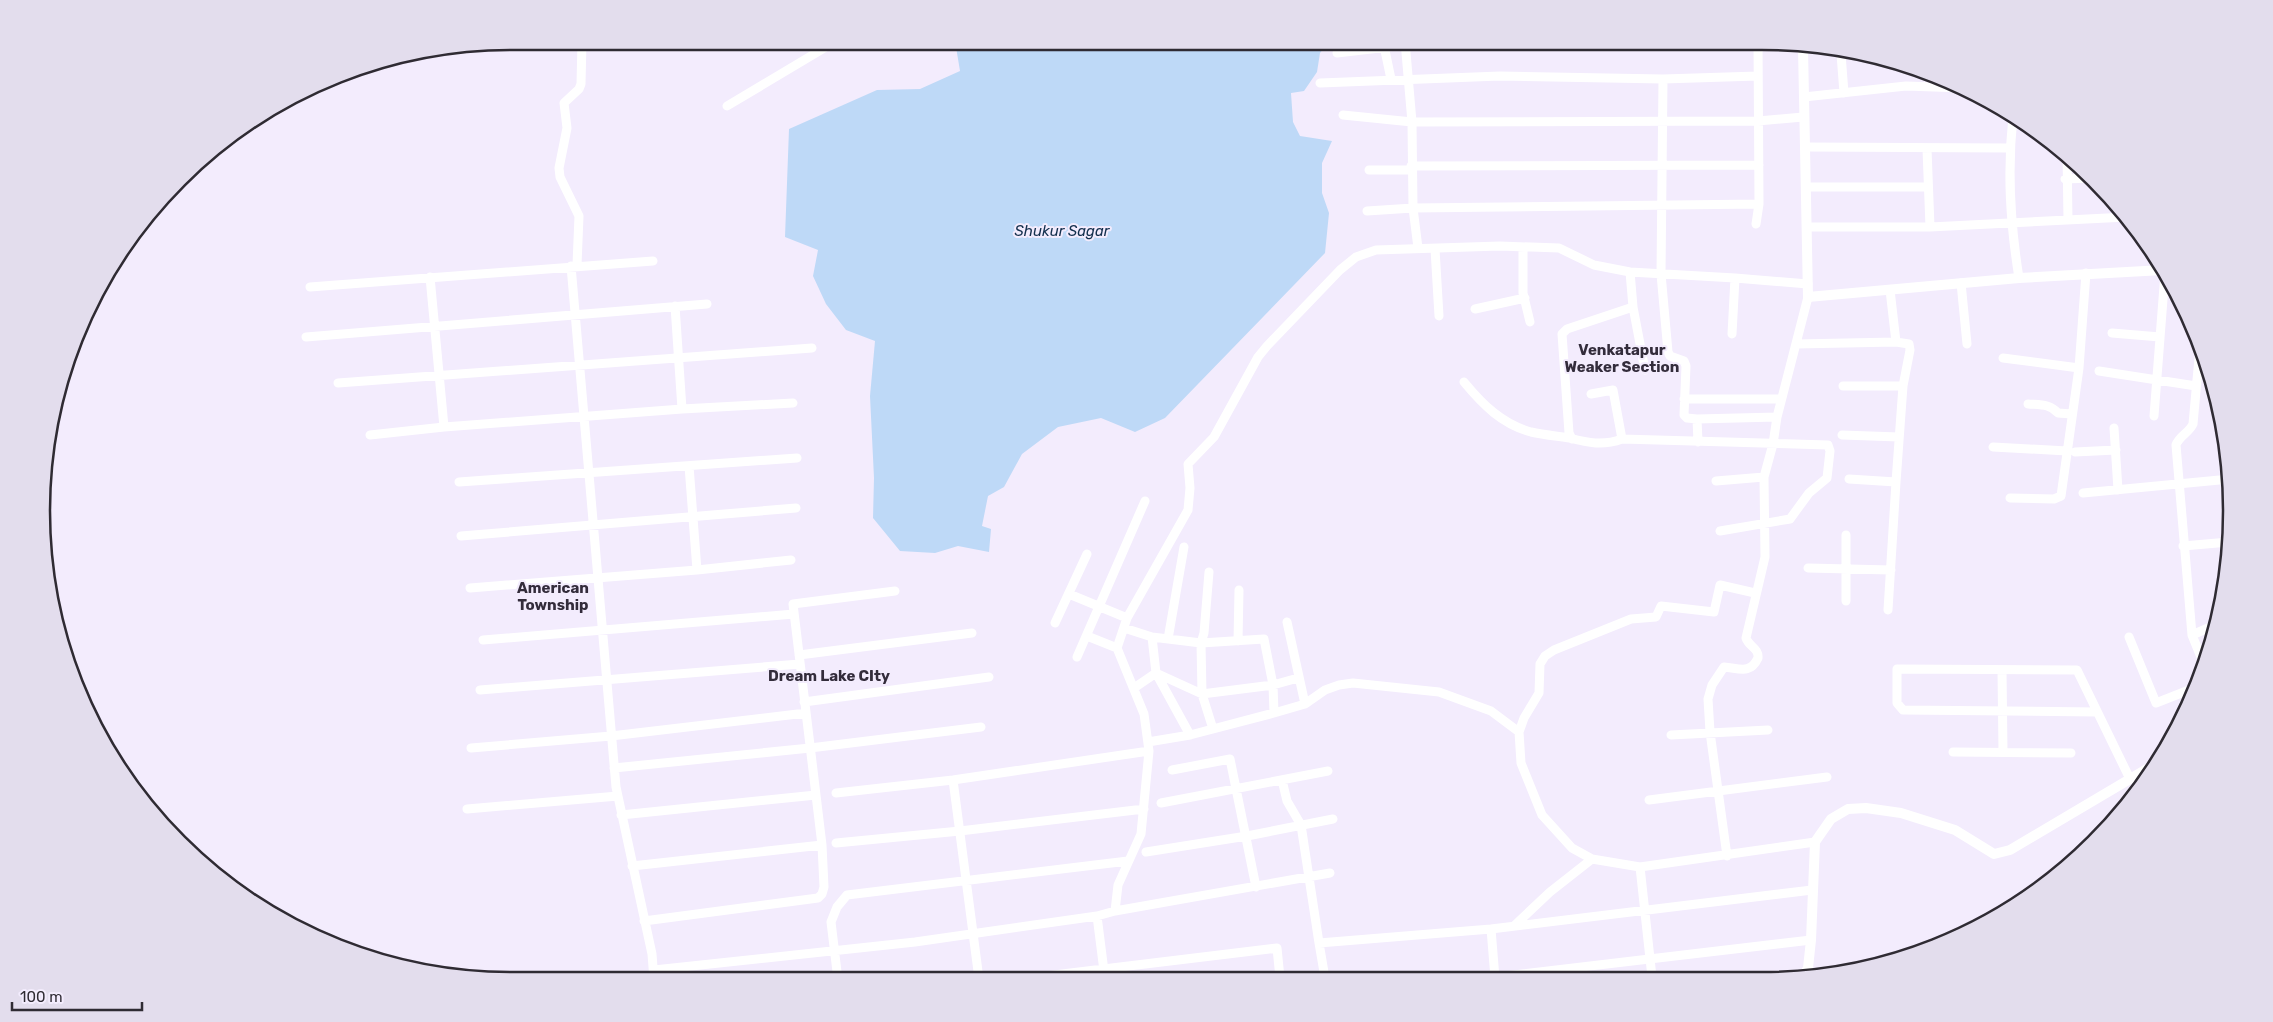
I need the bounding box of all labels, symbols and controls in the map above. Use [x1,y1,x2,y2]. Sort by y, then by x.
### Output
water label: Shukur Sagar [1015,222,1111,240]
district label: Venkatapur Weaker Section [1565,341,1679,376]
district label: American Township [517,579,589,614]
district label: Dream Lake CIty [768,667,890,685]
scale bar [12,980,142,1012]
text: 100 m [20,988,62,1006]

